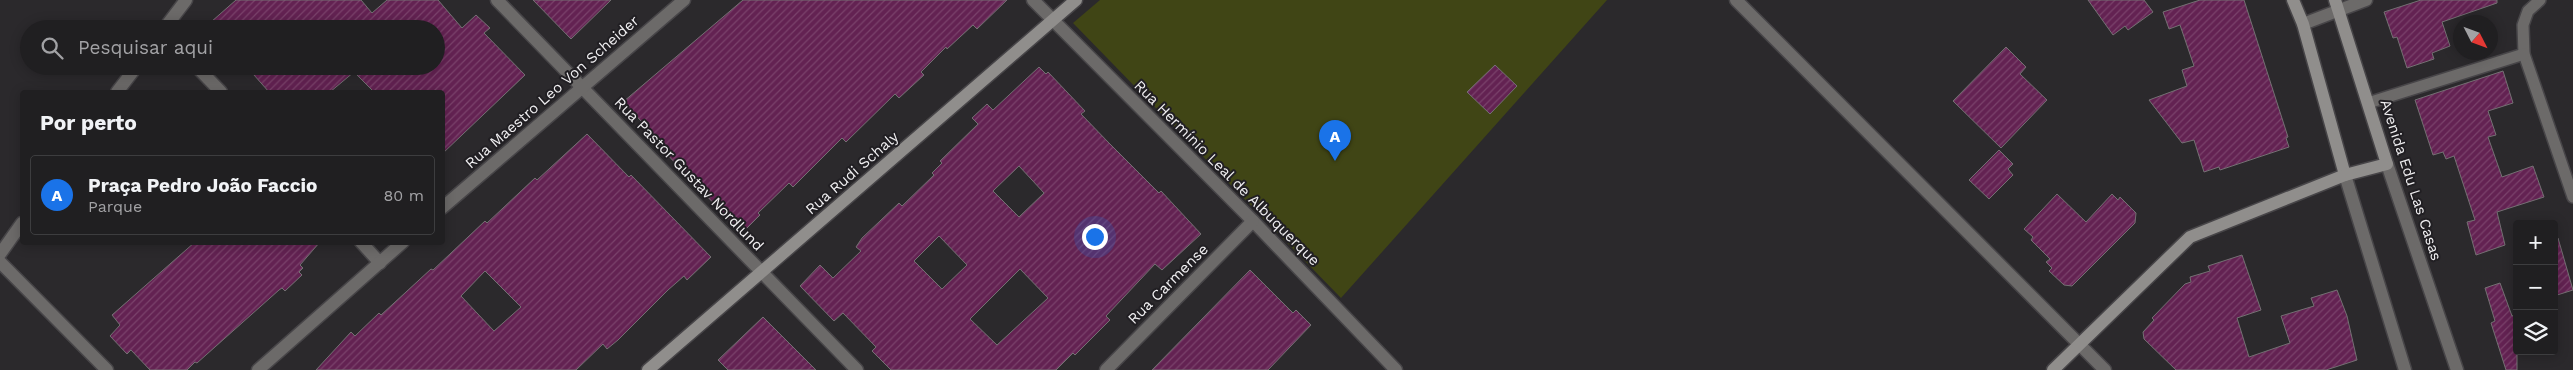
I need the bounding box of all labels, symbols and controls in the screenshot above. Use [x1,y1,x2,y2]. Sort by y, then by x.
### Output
street label: Rua Maestro Leo Von Scheider [462,12,642,172]
north arrow [2453,15,2498,60]
search box [20,20,445,75]
icon: search [38,34,66,62]
text: Pesquisar aqui [78,36,213,59]
street label: Rua Hermínio Leal de Albuquerque [1130,76,1324,270]
street label: Rua Pastor Gustav Nordlund [611,93,767,255]
street label: Avenida Edu Las Casas [2376,97,2446,263]
text: Por perto [40,110,137,135]
pin: A [1319,120,1351,161]
street label: Rua Rudi Schaly [802,127,902,218]
text: Praça Pedro João Faccio [88,174,317,197]
text: A [52,186,62,205]
text: 80 m [383,186,424,205]
text: Parque [88,197,142,216]
map controls [2513,220,2558,355]
button: + [2513,220,2558,265]
your location [1082,224,1108,250]
street label: Rua Carmense [1124,240,1212,328]
button: − [2513,265,2558,310]
button: layers [2513,310,2558,355]

